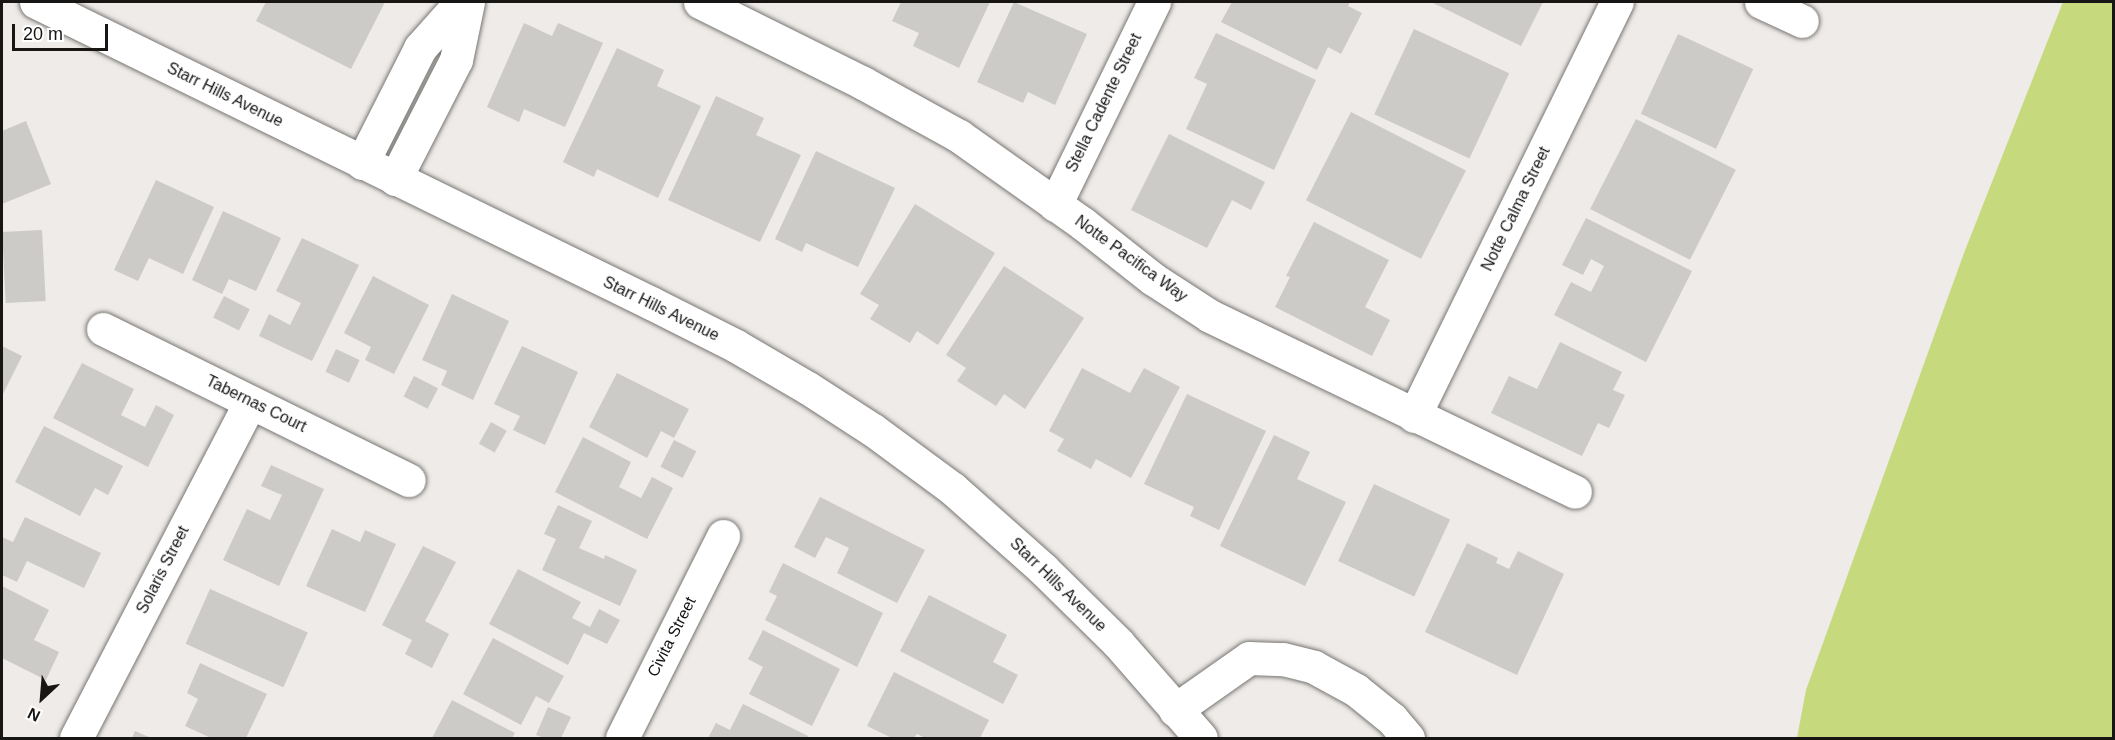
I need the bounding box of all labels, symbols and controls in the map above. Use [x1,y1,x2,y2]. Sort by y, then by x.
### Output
scale bar [15,12,111,50]
text: 20 m [23,24,63,44]
street label: Stella Cadente Street [1062,30,1146,176]
street label: Starr Hills Avenue [163,58,287,132]
street label: Notte Calma Street [1478,144,1554,274]
street label: Notte Pacifica Way [1071,212,1191,306]
street label: Starr Hills Avenue [599,272,723,346]
street label: Tabernas Court [203,371,309,437]
street label: Solaris Street [133,523,193,617]
street label: Starr Hills Avenue [1005,534,1111,636]
street label: Civita Street [644,594,700,680]
north arrow [12,668,72,728]
text: N [25,704,43,725]

